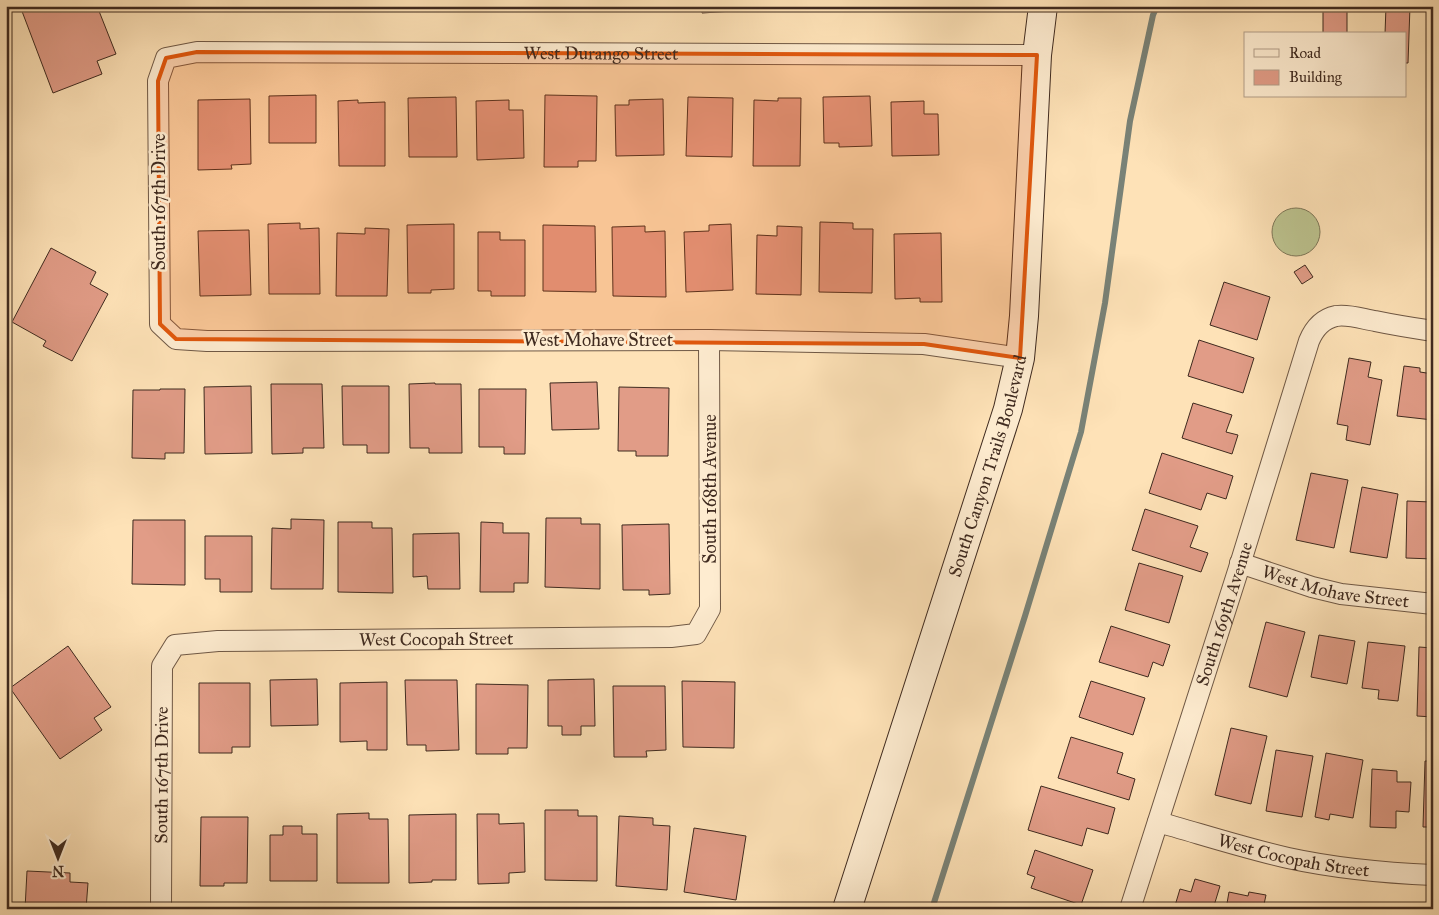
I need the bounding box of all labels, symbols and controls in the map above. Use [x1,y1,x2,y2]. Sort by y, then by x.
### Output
legend [1244,32,1406,98]
street label: West Durango Street [524,42,679,66]
text: Road [1289,44,1321,62]
text: Building [1289,68,1343,86]
street label: South 167th Drive [148,133,170,271]
street label: West Mohave Street [523,329,674,351]
street label: South Canyon Trails Boulevard [944,353,1031,580]
street label: South 168th Avenue [699,414,721,564]
street label: South 169th Avenue [1191,539,1257,688]
street label: West Mohave Street [1259,560,1411,612]
street label: West Cocopah Street [359,627,514,651]
street label: South 167th Drive [150,706,173,844]
street label: West Cocopah Street [1215,829,1371,882]
north arrow [32,832,82,882]
text: N [52,862,64,879]

